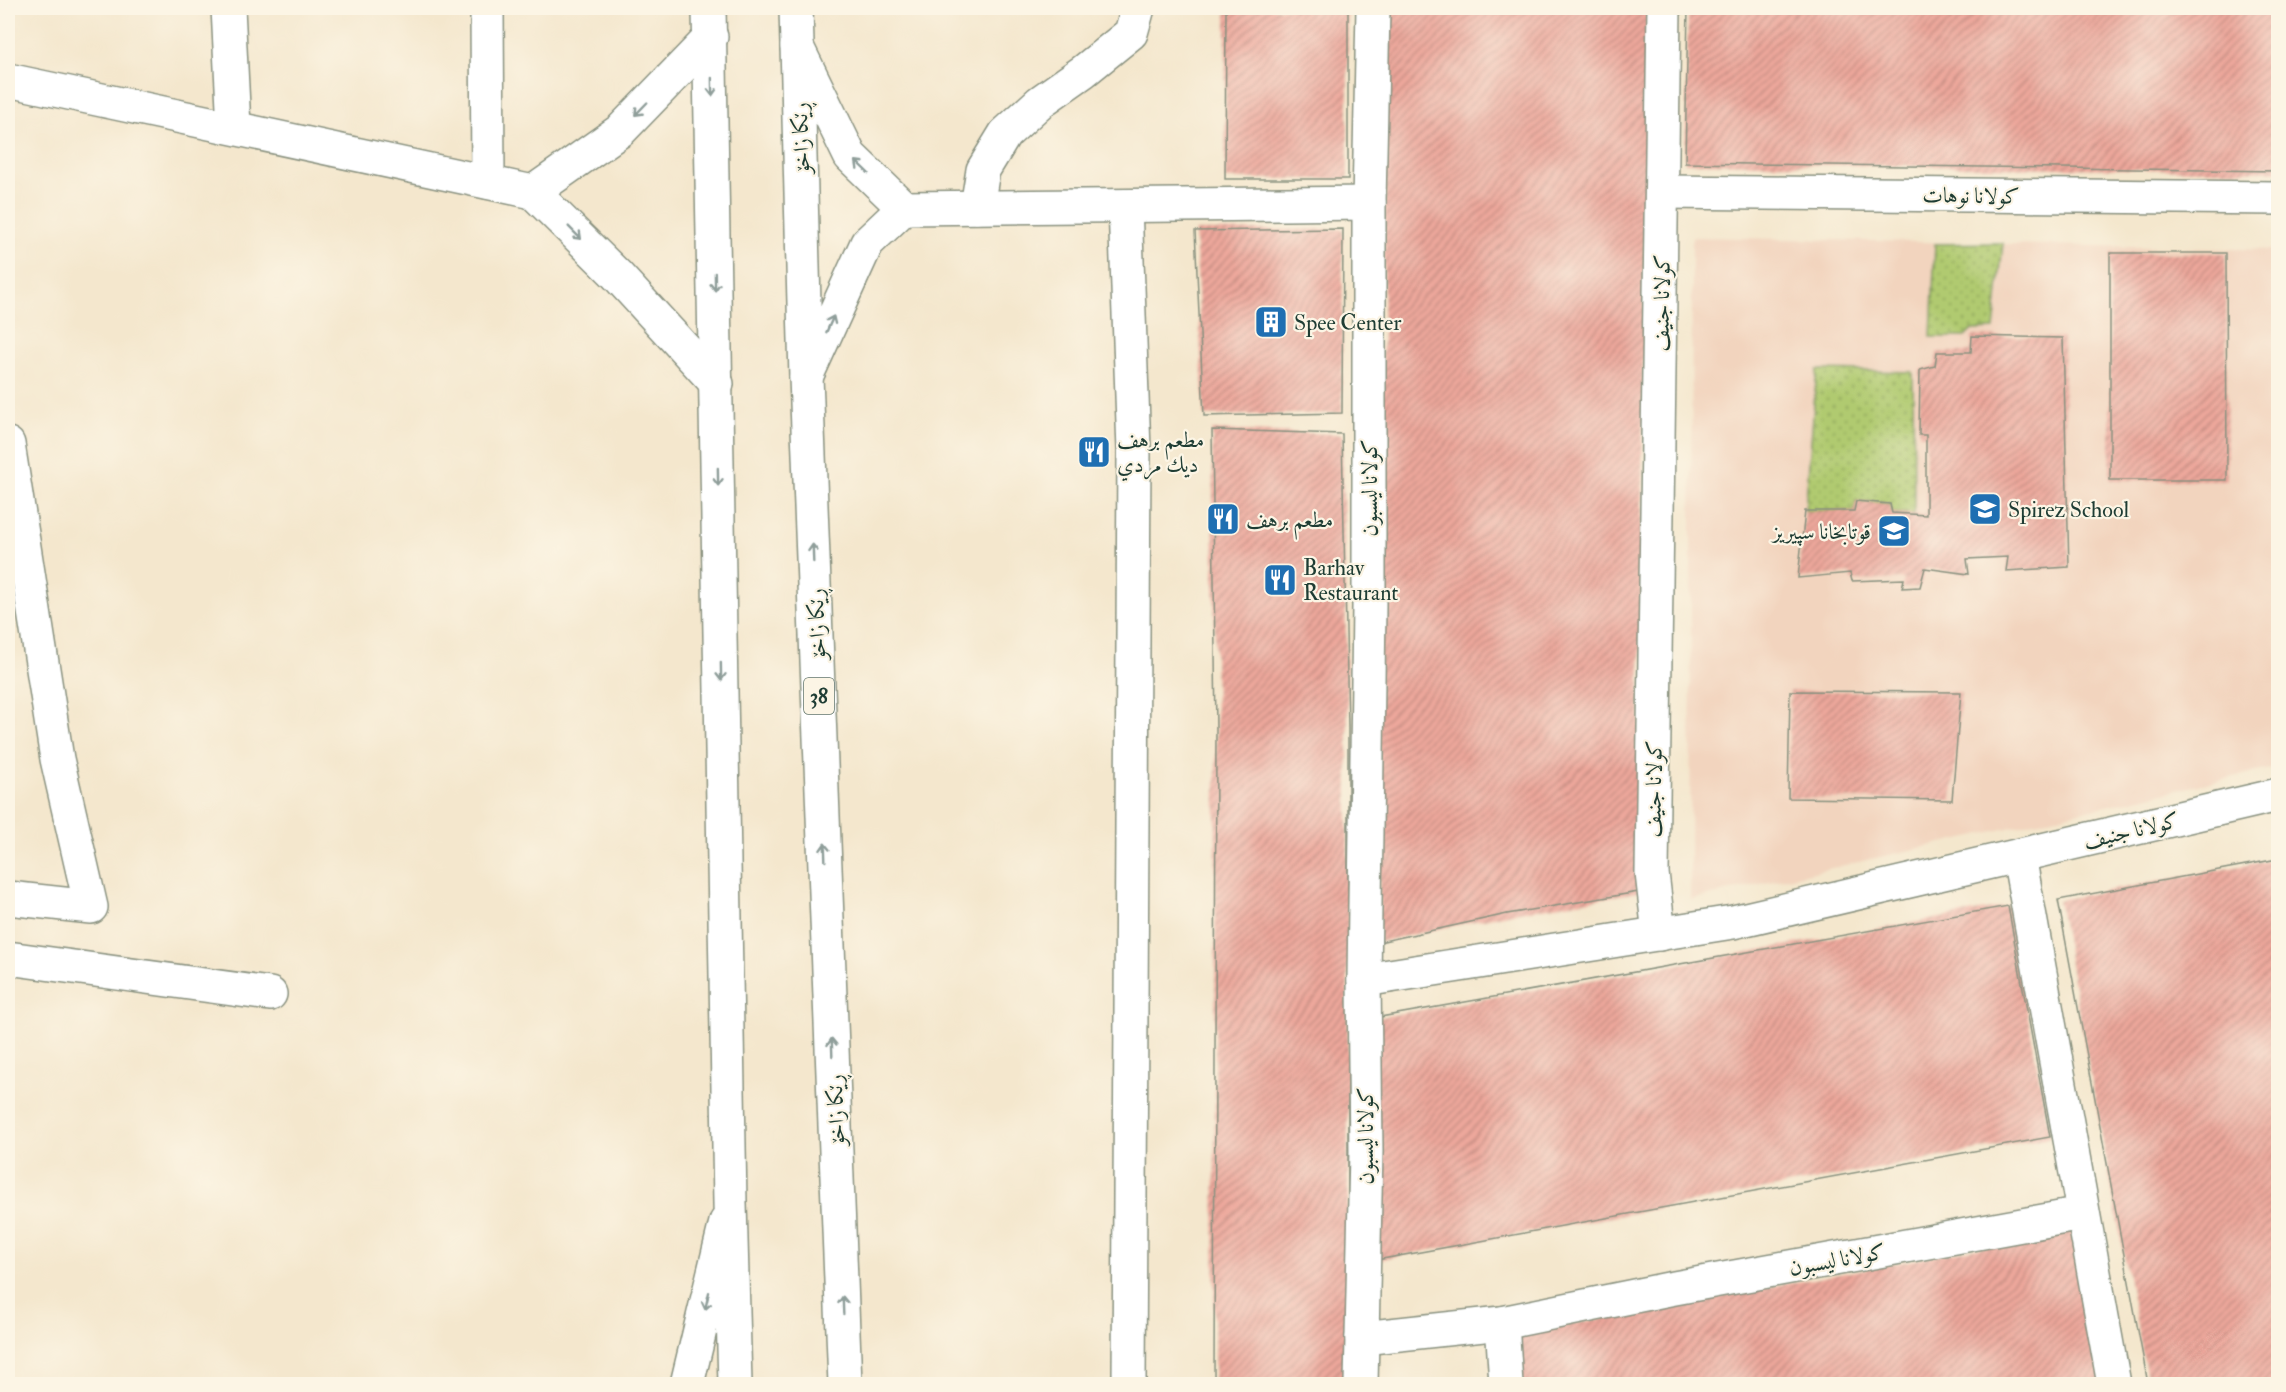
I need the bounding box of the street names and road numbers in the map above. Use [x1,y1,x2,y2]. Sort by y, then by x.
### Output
street label: ڕێکا زاخۆ [786,102,820,176]
street label: كولانا نوهات [1922,181,2020,211]
street label: كولانا جنيف [1647,254,1677,352]
street label: كولانا ليسبون [1356,439,1384,537]
street label: ڕێکا زاخۆ [802,588,836,662]
road number: 38 [804,678,834,714]
street label: كولانا جنيف [1639,740,1669,838]
street label: كولانا جنيف [2081,806,2182,856]
street label: ڕێکا زاخۆ [821,1074,855,1148]
street label: كولانا ليسبون [1352,1087,1380,1185]
street label: كولانا ليسبون [1787,1238,1888,1282]

